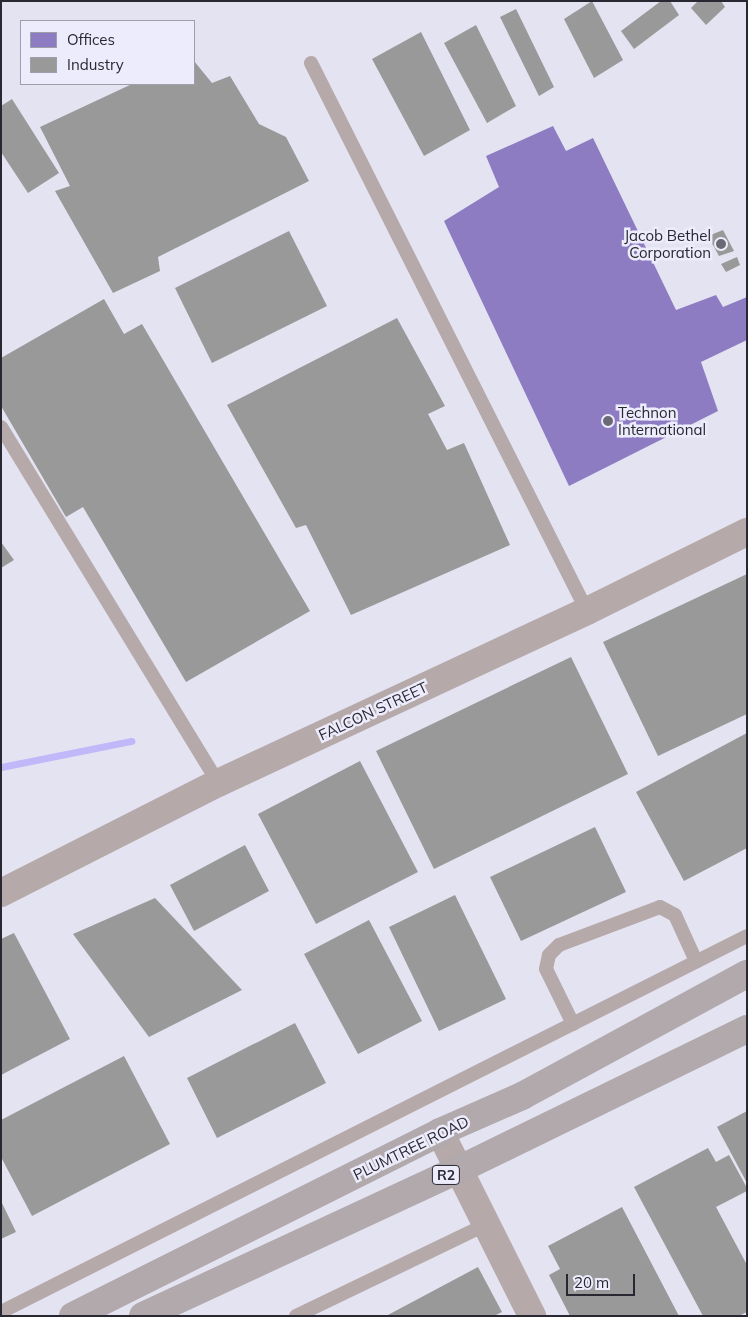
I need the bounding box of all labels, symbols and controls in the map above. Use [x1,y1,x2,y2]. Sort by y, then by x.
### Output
legend [20,20,195,85]
text: Offices [67,30,115,49]
text: Industry [67,55,124,74]
place label: Jacob Bethel Corporation [624,226,711,261]
marker: Jacob Bethel Corporation [715,238,727,250]
place label: Technon International [618,403,706,438]
marker: Technon International [602,415,614,427]
street label: FALCON STREET [316,678,430,744]
street label: PLUMTREE ROAD [350,1112,472,1184]
road number: R2 [431,1164,461,1186]
scale bar [568,1264,637,1296]
text: 20 m [574,1273,609,1292]

